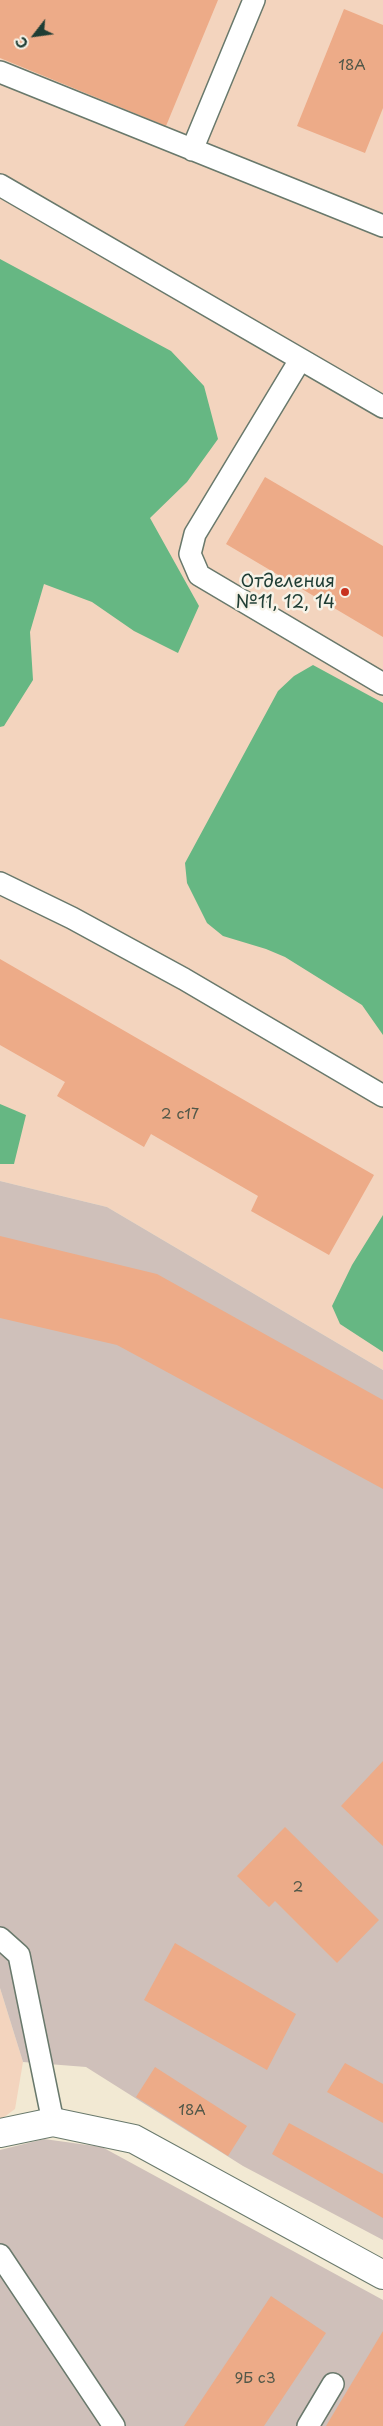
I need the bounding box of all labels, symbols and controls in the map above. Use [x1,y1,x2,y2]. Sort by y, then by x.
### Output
north arrow [10,10,60,60]
text: С [10,33,33,53]
house number: 18А [338,57,366,75]
place label: Отделения №11, 12, 14 [235,571,335,614]
marker: Отделения №11, 12, 14 [339,586,351,598]
house number: 2 с17 [161,1106,199,1124]
house number: 2 [293,1879,303,1897]
house number: 18А [178,2102,206,2120]
house number: 9Б с3 [234,2370,276,2388]

